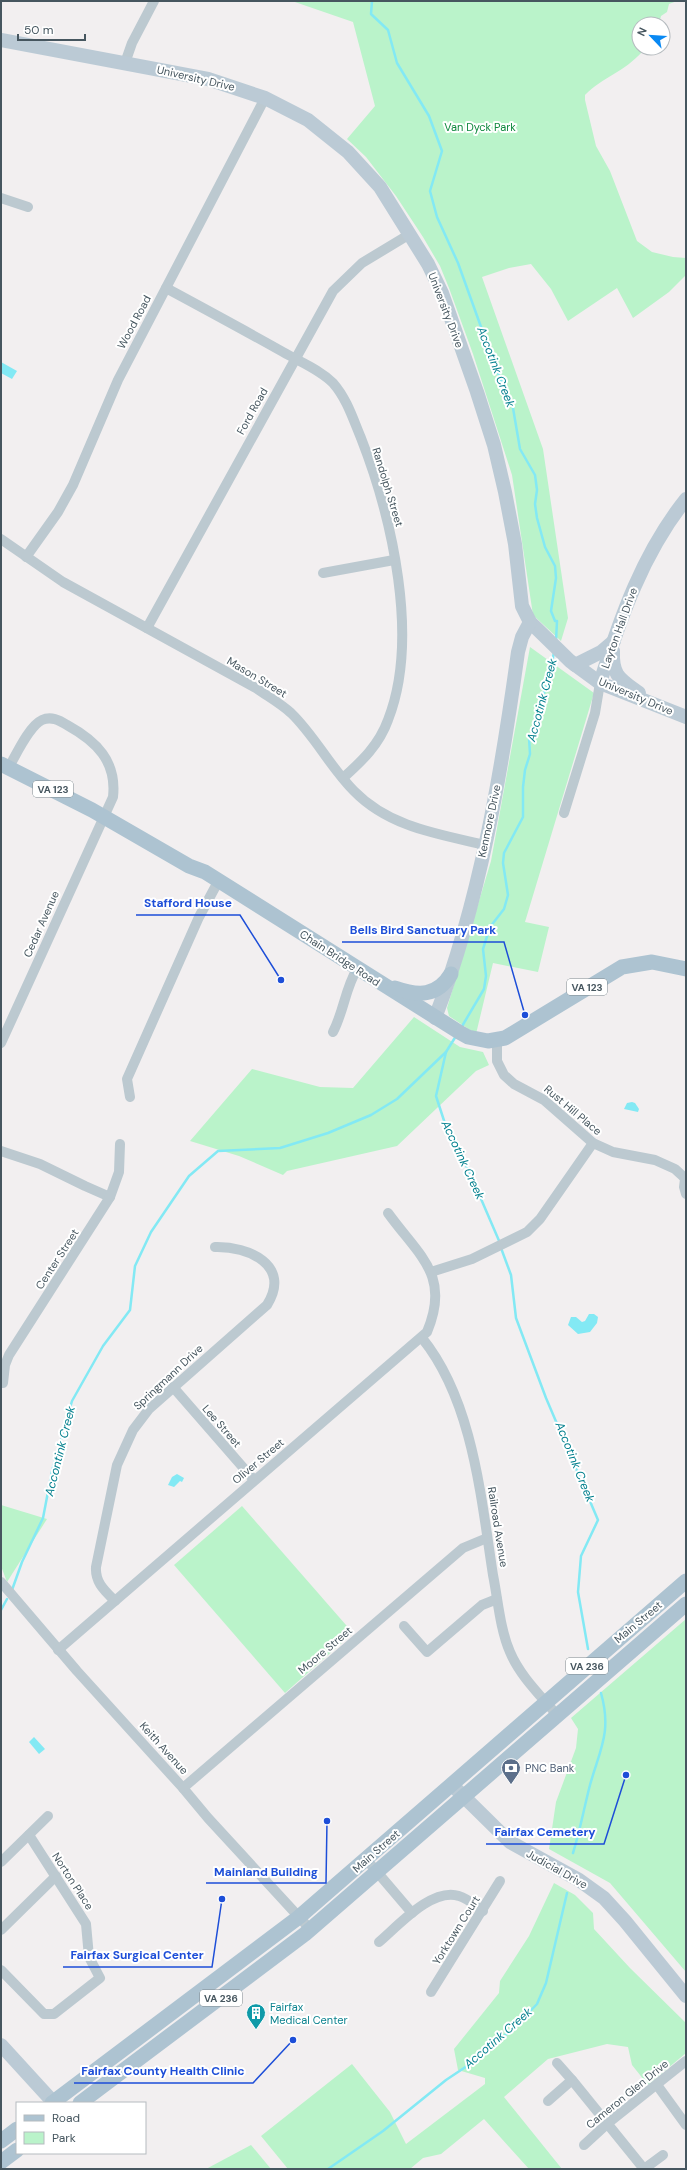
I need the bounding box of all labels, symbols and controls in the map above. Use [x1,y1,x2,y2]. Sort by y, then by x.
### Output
scale bar [18,16,85,42]
north arrow [631,16,671,56]
text: 50 m [24,22,53,38]
text: N [634,25,650,38]
street label: University Drive [156,62,236,94]
park label: Van Dyck Park [444,120,516,134]
street label: University Drive [425,270,467,350]
street label: Wood Road [114,293,154,351]
water label: Accotink Creek [473,323,519,410]
street label: Ford Road [233,385,271,437]
street label: Randolph Street [369,446,407,528]
street label: Layton Hall Drive [598,586,640,670]
street label: Mason Street [224,654,290,700]
water label: Accotink Creek [523,656,561,744]
street label: University Drive [597,674,675,718]
road number: VA 123 [33,781,73,797]
street label: Kenmore Drive [474,783,504,859]
street label: Cedar Avenue [20,889,62,959]
callout: Stafford House [136,891,240,915]
text: Stafford House [144,895,232,911]
callout: Bells Bird Sanctuary Park [342,918,504,942]
text: Bells Bird Sanctuary Park [350,922,496,938]
street label: Chain Bridge Road [297,927,383,989]
road number: VA 123 [567,979,607,995]
street label: Rust Hill Place [541,1082,605,1138]
water label: Accotink Creek [437,1117,489,1203]
street label: Center Street [32,1226,82,1292]
street label: Springmann Drive [130,1341,206,1413]
street label: Lee Street [200,1402,244,1450]
water label: Accontink Creek [41,1403,79,1499]
water label: Accotink Creek [551,1419,599,1505]
street label: Oliver Street [229,1435,287,1487]
street label: Railroad Avenue [485,1486,511,1568]
street label: Main Street [611,1598,665,1646]
street label: Moore Street [295,1623,355,1677]
road number: VA 236 [566,1658,608,1674]
street label: Keith Avenue [137,1719,191,1777]
bank icon: PNC Bank [500,1757,522,1785]
place label: PNC Bank [525,1761,575,1775]
callout: Fairfax Cemetery [486,1820,604,1844]
text: Fairfax Cemetery [494,1824,596,1840]
street label: Main Street [349,1827,403,1875]
street label: Judicial Drive [524,1846,590,1892]
street label: Norton Place [49,1850,97,1912]
callout: Mainland Building [206,1859,326,1883]
text: Mainland Building [214,1864,318,1880]
street label: Yorktown Court [429,1893,483,1967]
callout: Fairfax Surgical Center [63,1943,212,1967]
text: Fairfax Surgical Center [70,1947,204,1963]
road number: VA 236 [200,1990,242,2006]
place label: Fairfax Medical Center [270,2000,348,2027]
building icon: Fairfax Medical Center [245,2002,267,2030]
water label: Accotink Creek [460,2003,536,2073]
street label: Cameron Glen Drive [583,2057,671,2131]
callout: Fairfax County Health Clinic [74,2059,253,2083]
text: Fairfax County Health Clinic [81,2063,245,2079]
legend [16,2102,146,2154]
text: Road [52,2110,80,2126]
text: Park [52,2130,76,2146]

